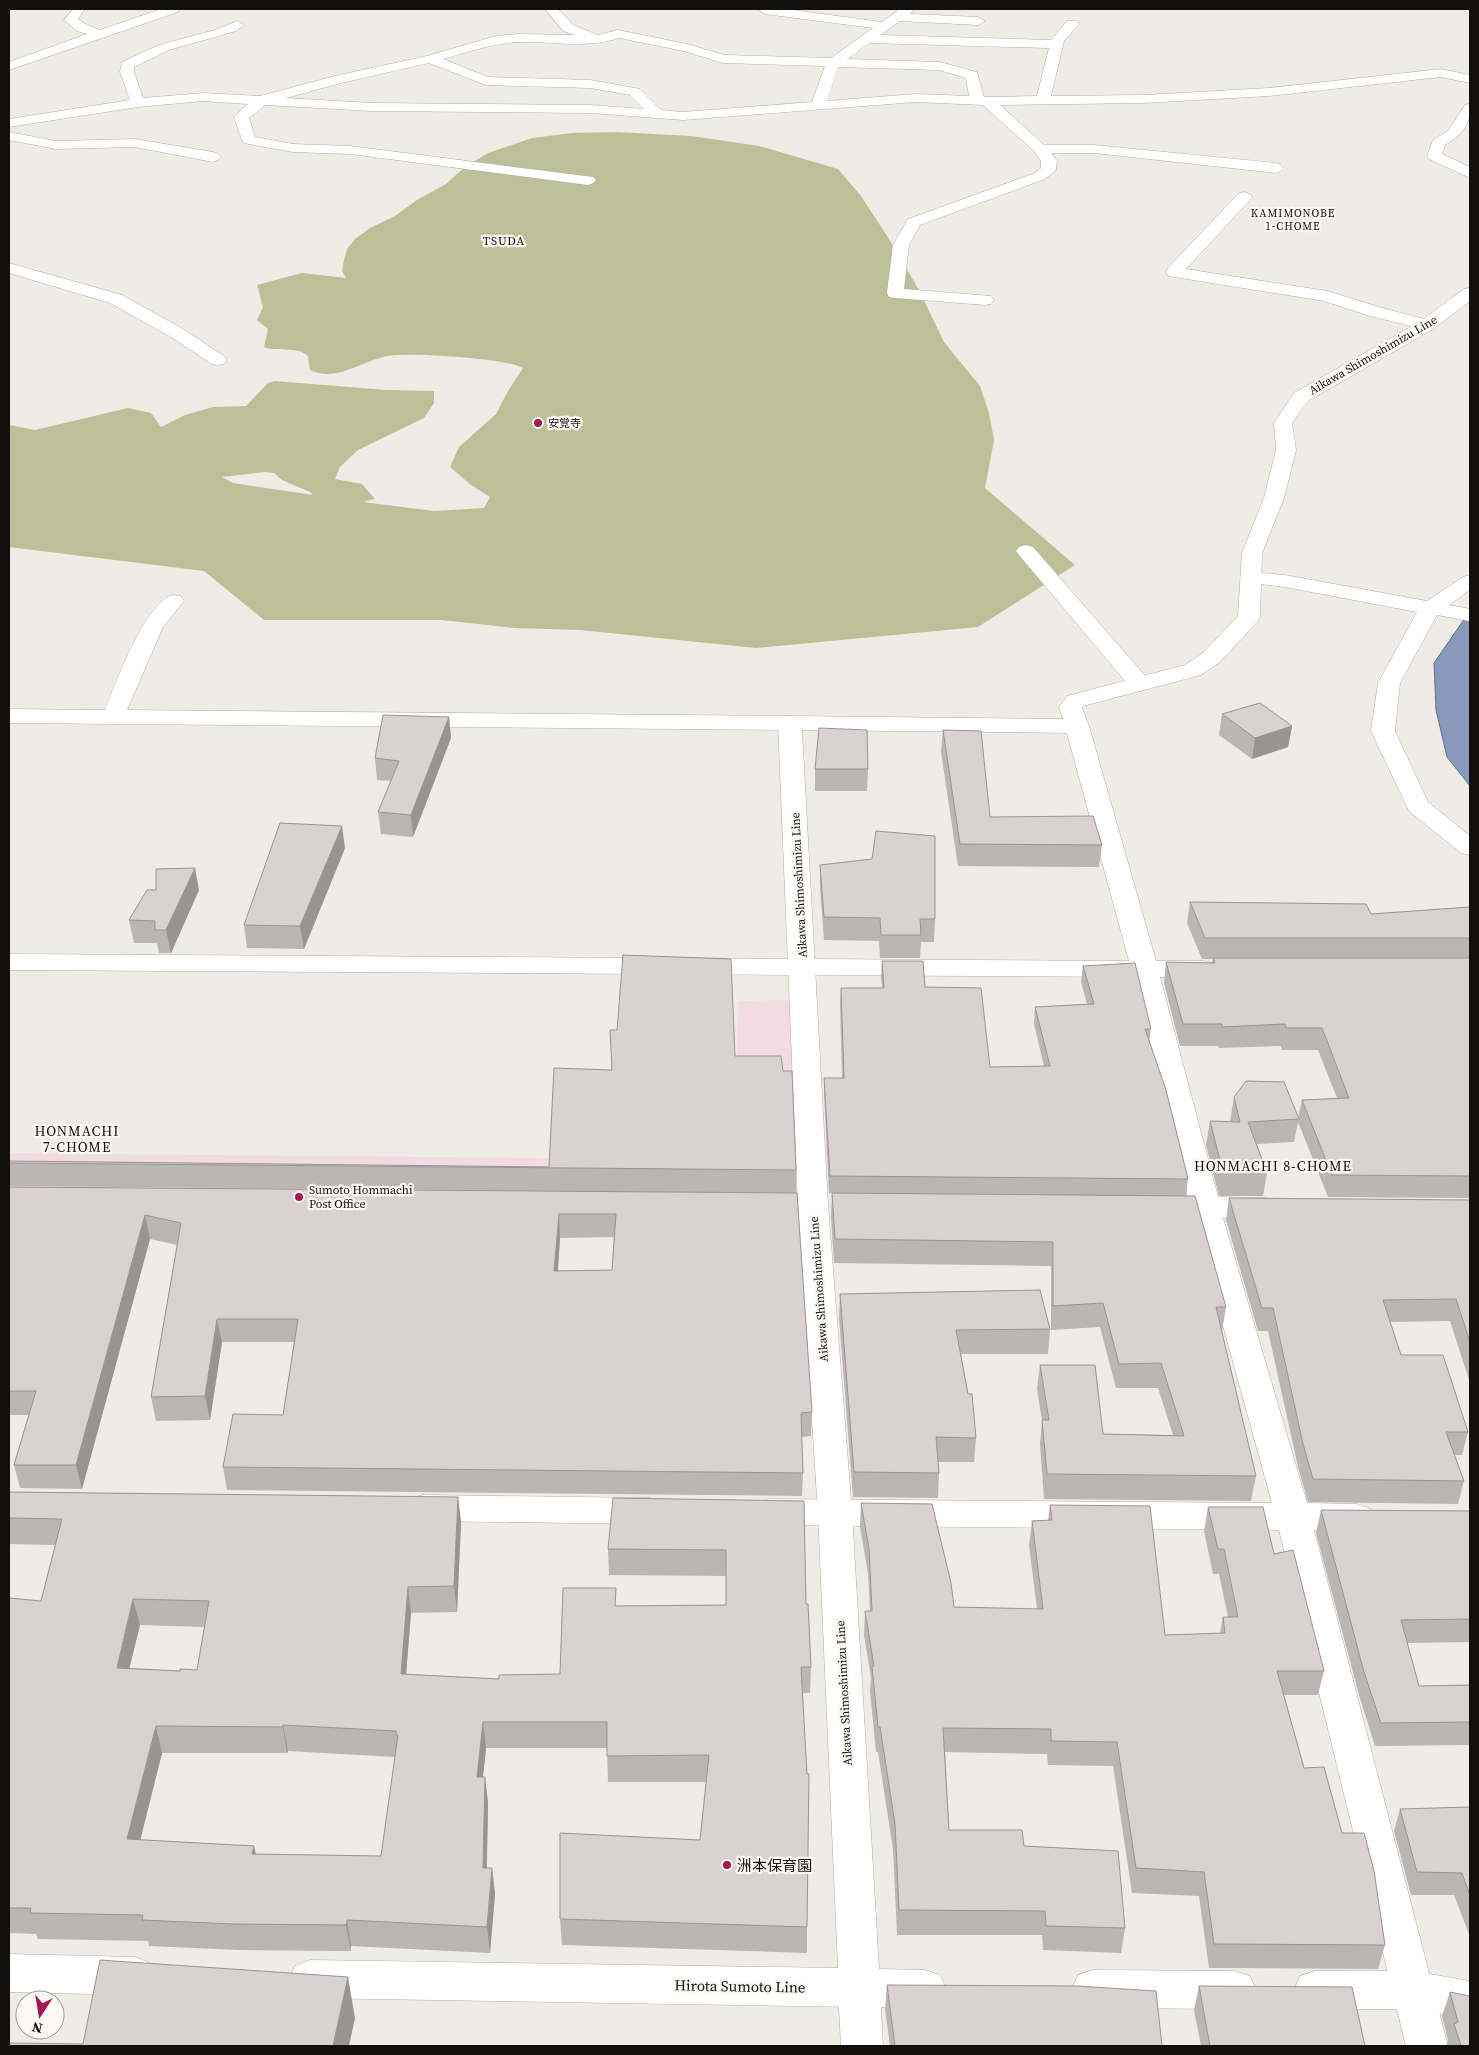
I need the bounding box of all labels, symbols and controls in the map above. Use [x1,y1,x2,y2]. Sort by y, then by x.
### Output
district label: KAMIMONOBE 1-CHOME [1251,206,1335,234]
district label: TSUDA [483,233,525,249]
street label: Aikawa Shimoshimizu Line [1306,312,1440,398]
place label: 安覚寺 [548,416,581,431]
marker: 安覚寺 [532,417,544,429]
street label: Aikawa Shimoshimizu Line [787,812,811,958]
district label: HONMACHI 7-CHOME [34,1121,120,1157]
district label: HONMACHI 8-CHOME [1194,1156,1352,1176]
place label: Sumoto Hommachi Post Office [309,1182,413,1212]
marker: Sumoto Hommachi Post Office [293,1191,305,1203]
street label: Aikawa Shimoshimizu Line [806,1216,832,1362]
street label: Aikawa Shimoshimizu Line [832,1620,856,1766]
place label: 洲本保育園 [737,1855,812,1876]
marker: 洲本保育園 [721,1859,733,1871]
street label: Hirota Sumoto Line [674,1974,806,1998]
north arrow [15,1990,65,2040]
text: N [30,2017,44,2039]

